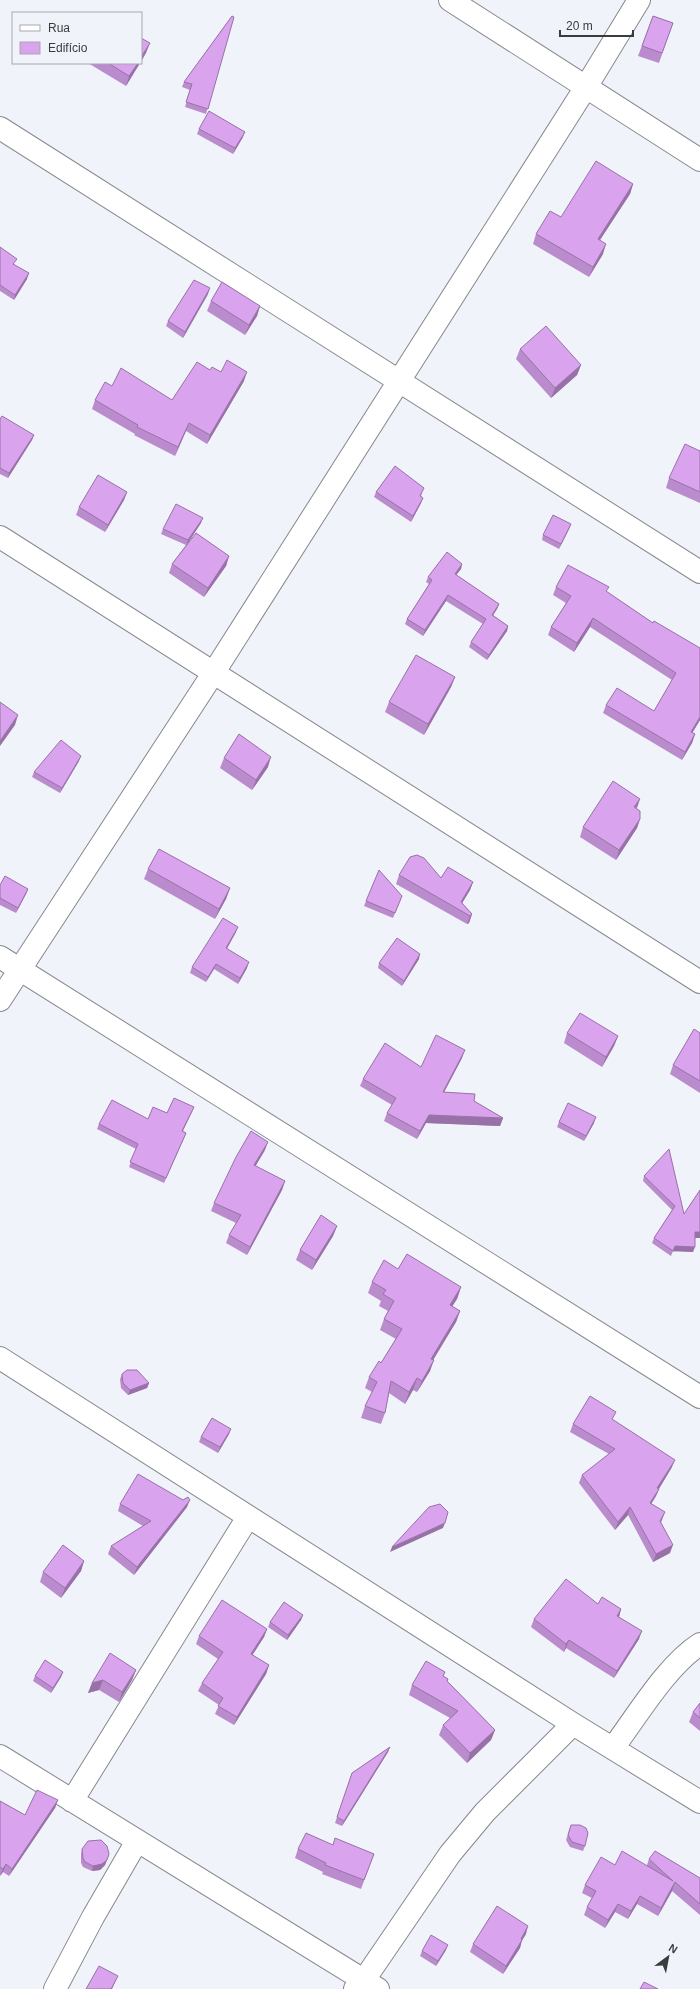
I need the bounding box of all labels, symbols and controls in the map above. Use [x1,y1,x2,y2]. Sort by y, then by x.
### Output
legend [12,12,142,64]
scale bar [560,12,633,38]
text: 20 m [566,19,593,33]
text: Rua [48,21,70,35]
text: Edifício [48,41,88,55]
north arrow [648,1937,688,1977]
text: N [667,1941,680,1956]

